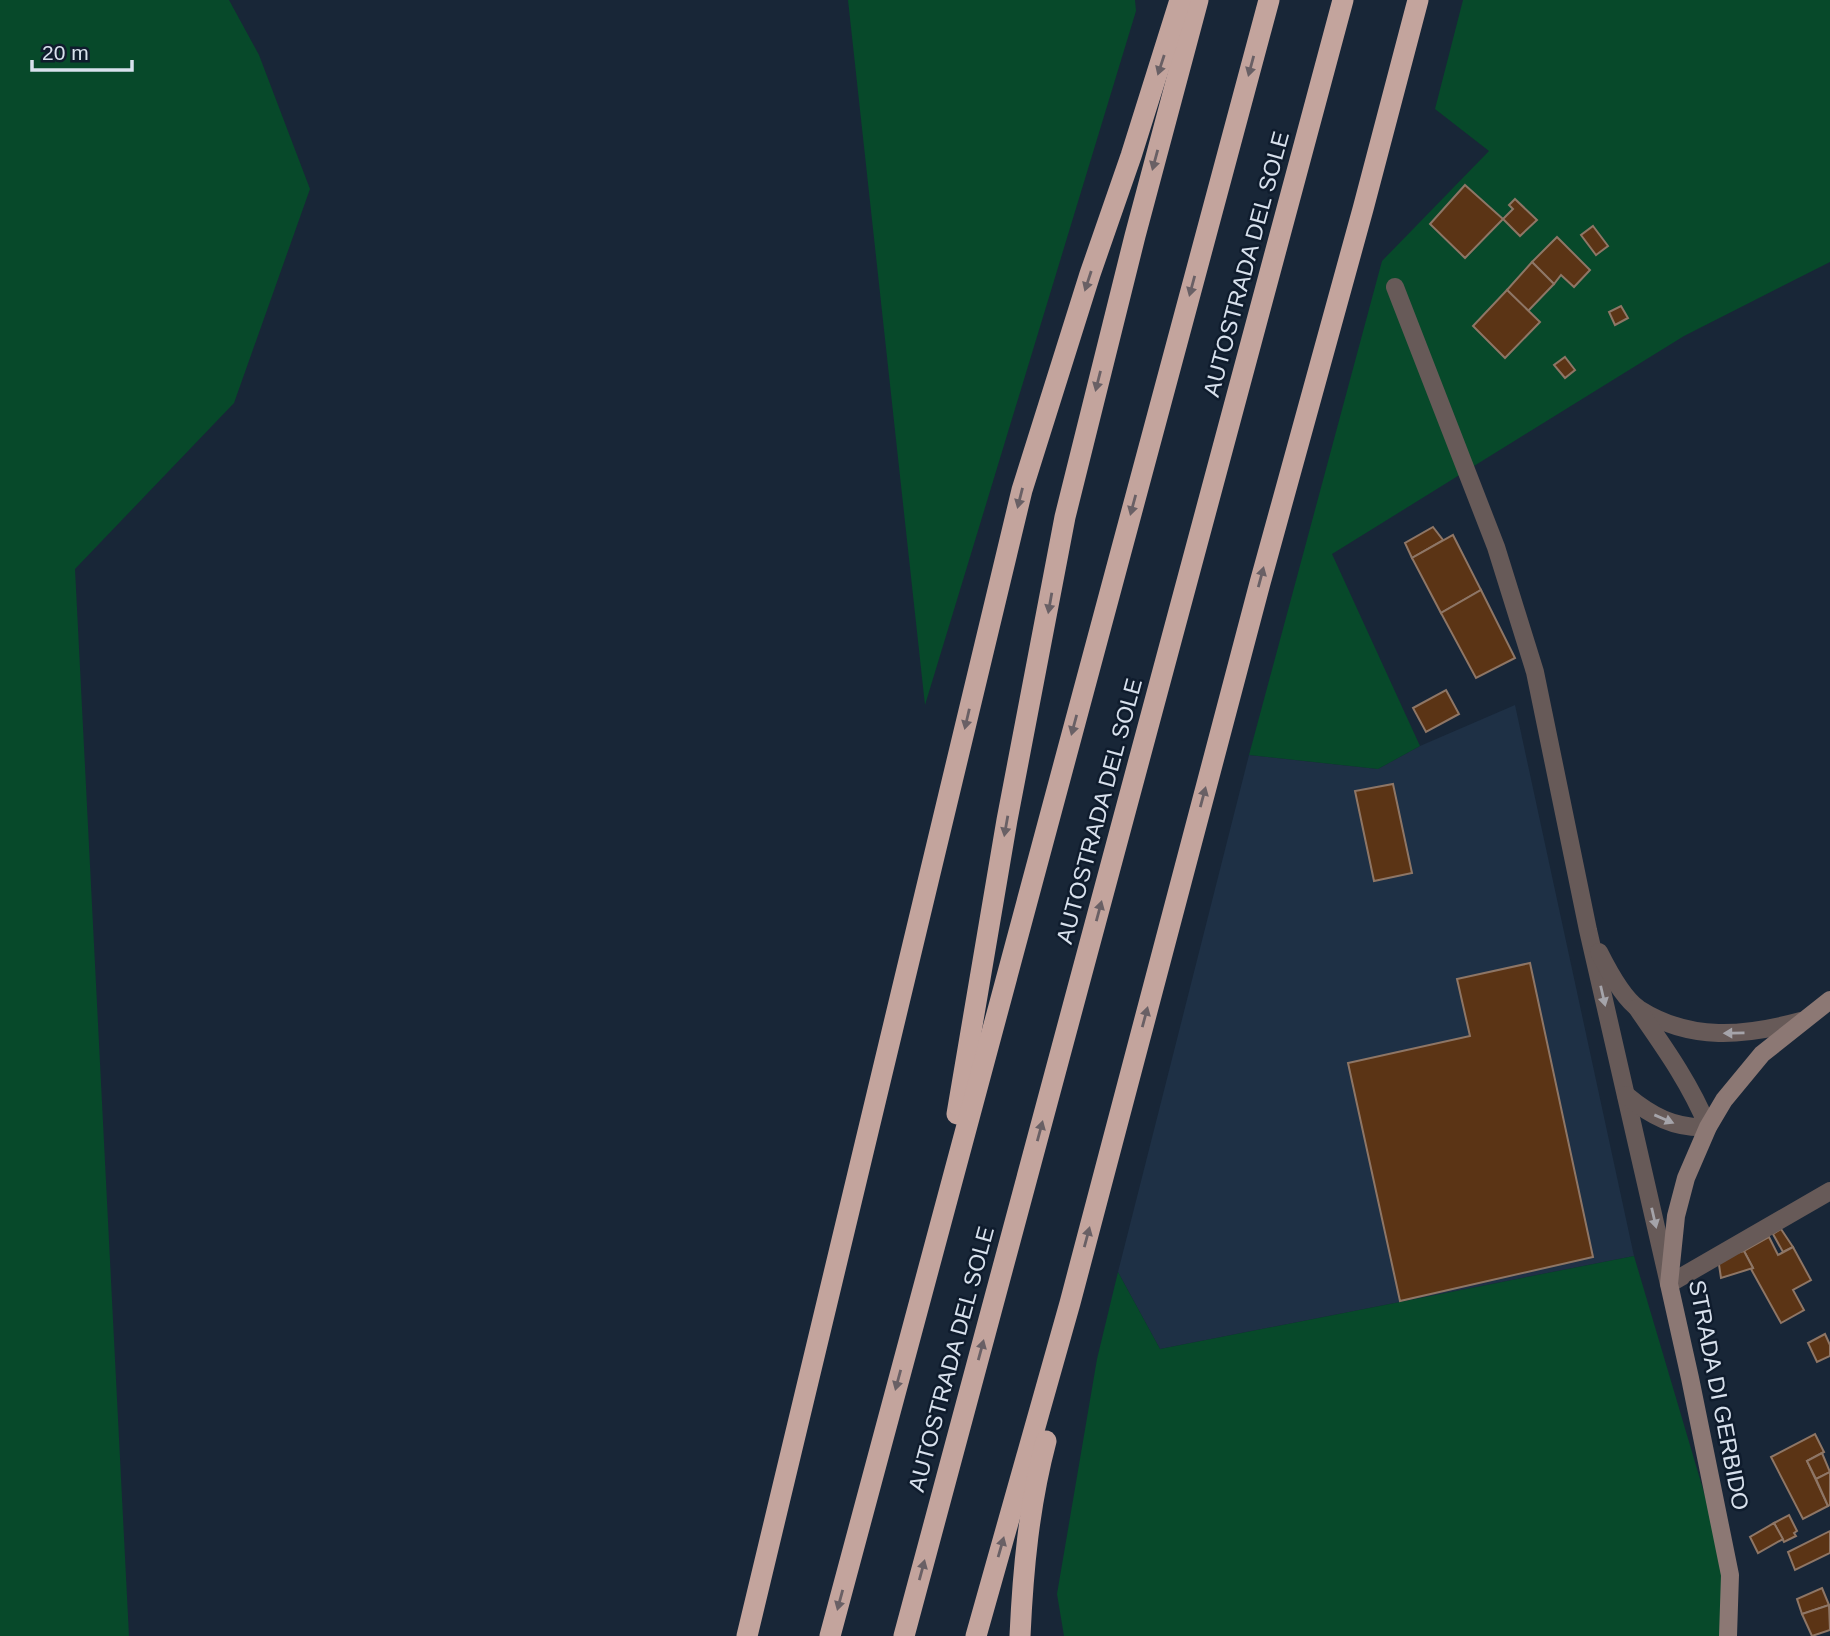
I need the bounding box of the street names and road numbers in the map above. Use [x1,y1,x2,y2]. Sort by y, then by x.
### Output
street label: AUTOSTRADA DEL SOLE [1198,129,1294,399]
street label: AUTOSTRADA DEL SOLE [1051,676,1147,946]
street label: AUTOSTRADA DEL SOLE [903,1224,999,1494]
street label: STRADA DI GERBIDO [1684,1278,1754,1512]

